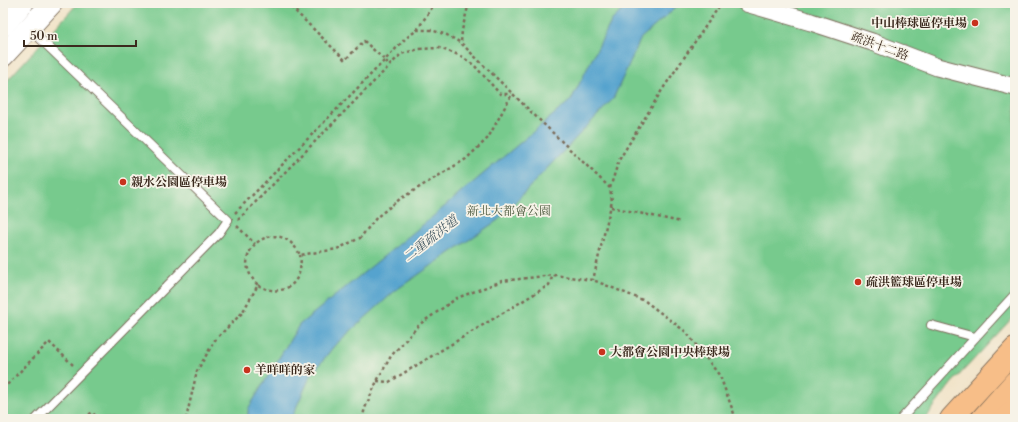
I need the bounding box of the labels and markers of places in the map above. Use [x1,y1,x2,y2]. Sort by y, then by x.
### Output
place label: 中山棒球區停車場 [871,16,967,31]
marker: 中山棒球區停車場 [970,18,980,28]
place label: 親水公園區停車場 [131,175,227,190]
marker: 親水公園區停車場 [118,177,128,187]
place label: 疏洪籃球區停車場 [866,275,962,290]
marker: 疏洪籃球區停車場 [853,277,863,287]
place label: 大都會公園中央棒球場 [610,345,730,360]
marker: 大都會公園中央棒球場 [597,347,607,357]
place label: 羊咩咩的家 [255,363,315,378]
marker: 羊咩咩的家 [242,365,252,375]

